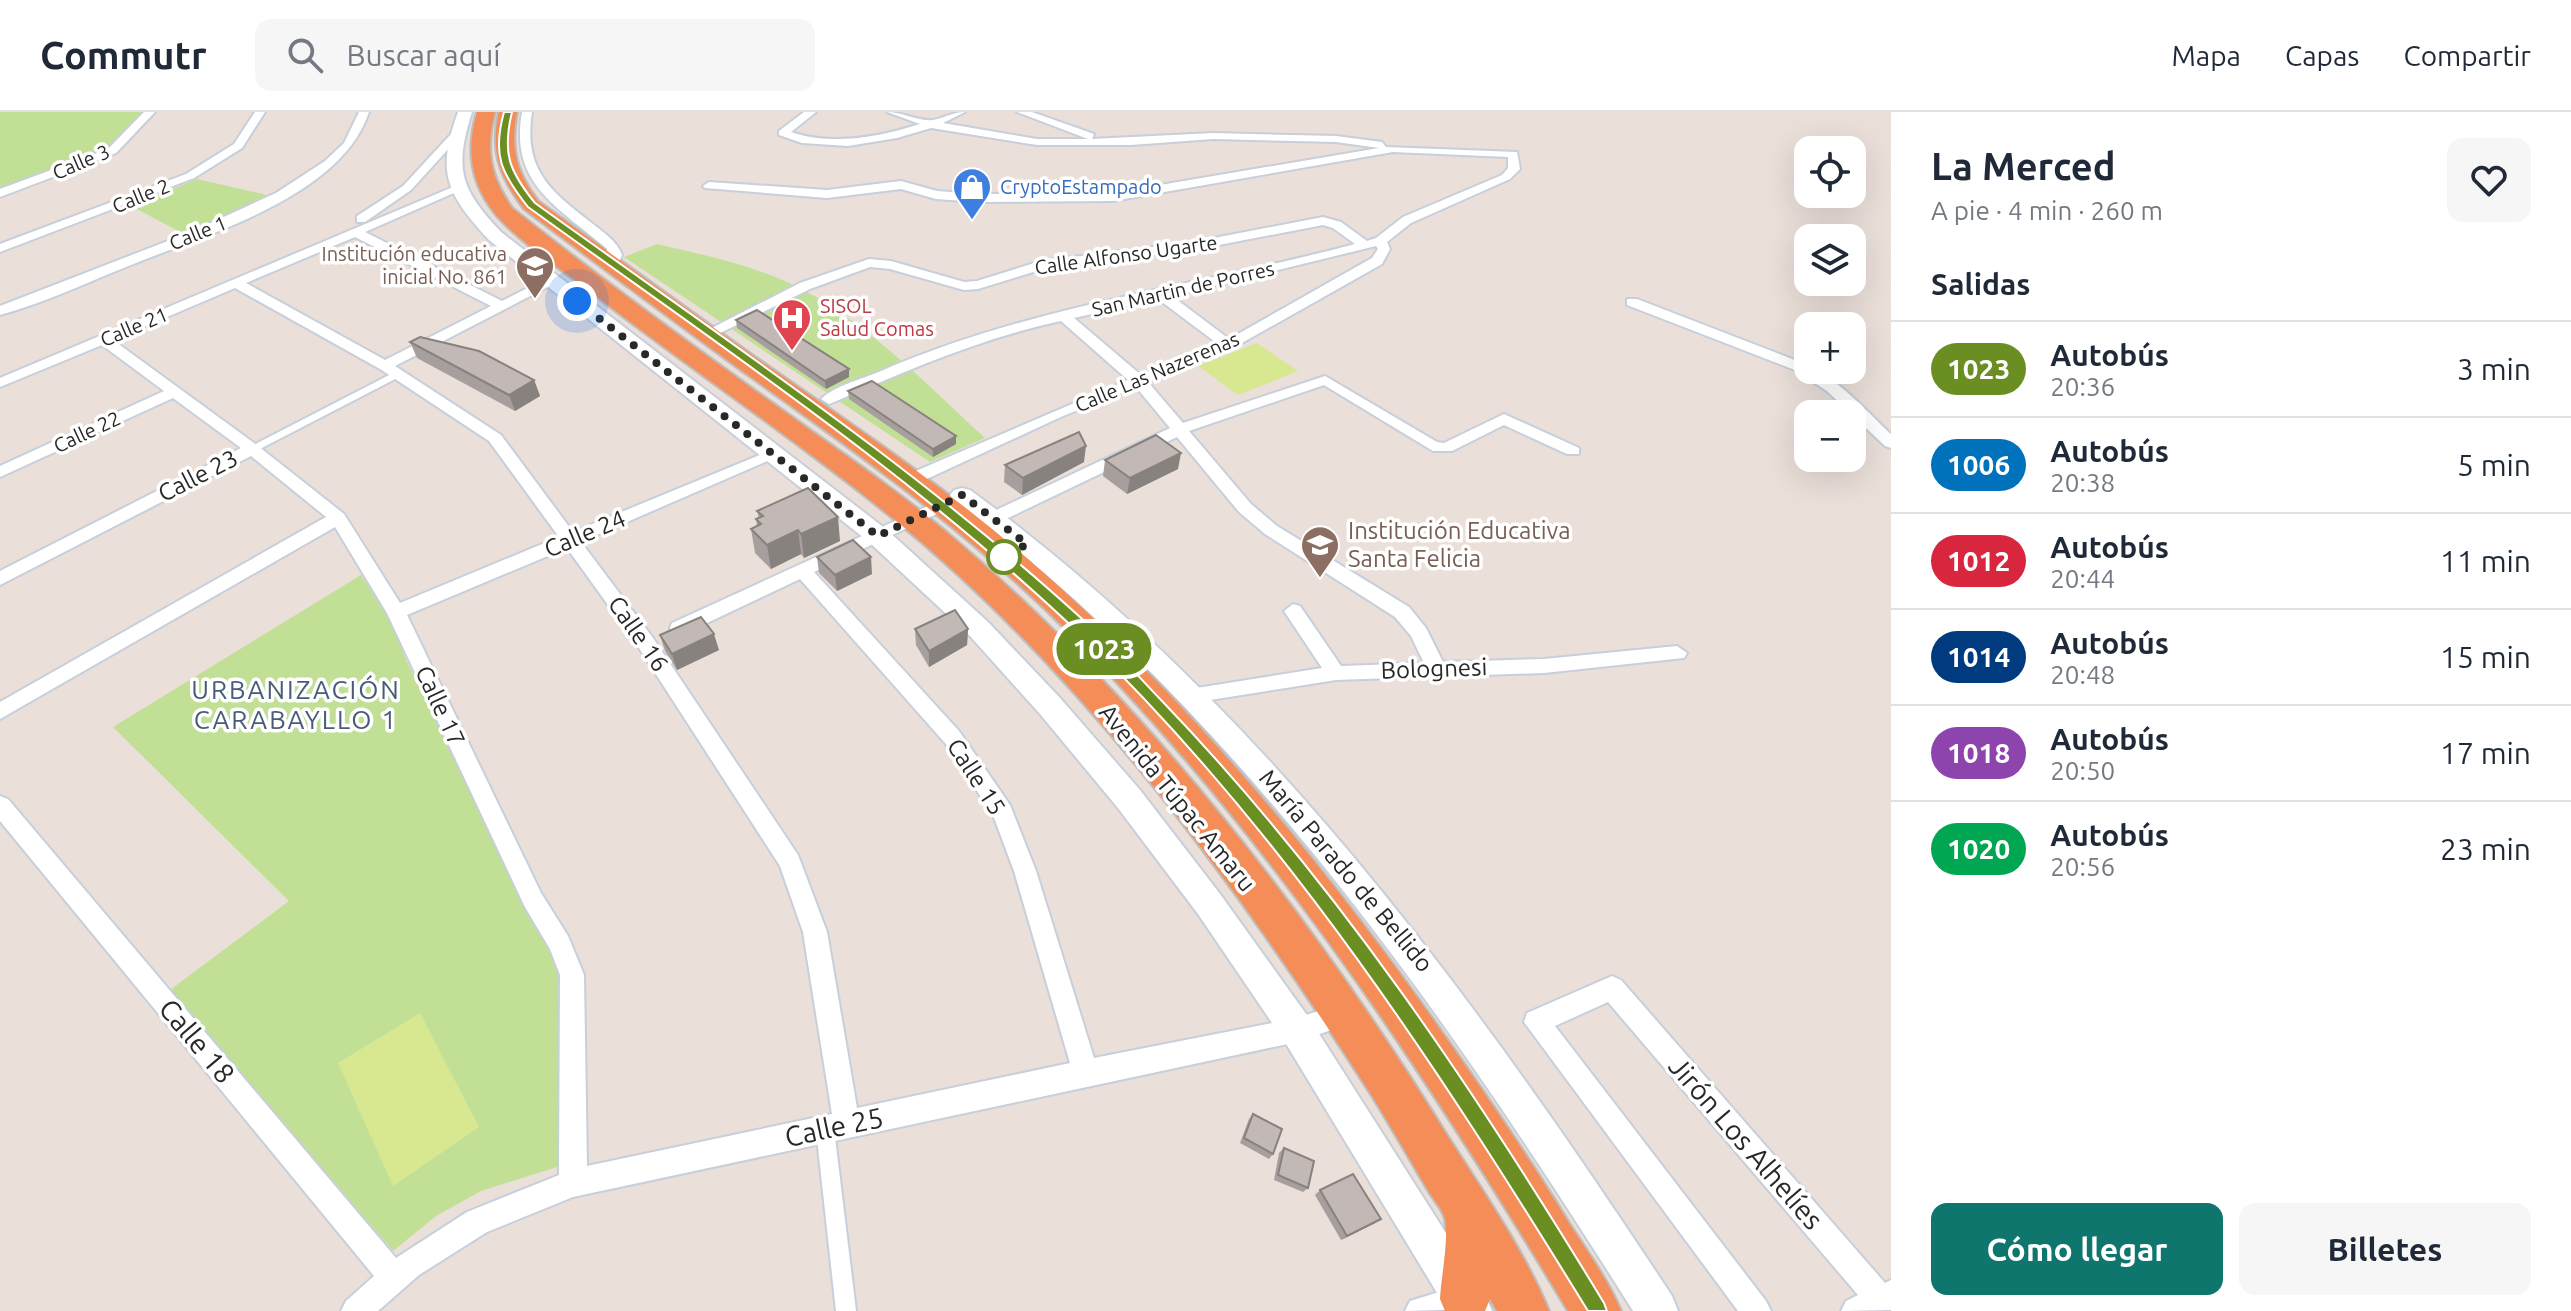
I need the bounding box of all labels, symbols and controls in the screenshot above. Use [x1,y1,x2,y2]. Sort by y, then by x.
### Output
search box [255,19,815,91]
icon: search [283,33,327,77]
text: Commutr [40,34,207,76]
text: Buscar aquí [347,38,501,72]
text: Mapa [2171,40,2241,71]
text: Capas [2285,40,2360,71]
text: Compartir [2404,40,2531,71]
map controls [1794,136,1866,472]
button: locate [1794,136,1866,208]
button: heart [2447,138,2531,222]
street label: Calle 3 [49,139,113,184]
text: La Merced [1931,145,2116,187]
shop icon: CryptoEstampado [951,166,993,221]
street label: Calle 2 [109,174,173,217]
place label: CryptoEstampado [1000,175,1162,198]
text: A pie · 4 min · 260 m [1931,196,2163,225]
street label: Calle 1 [166,211,230,254]
button: layers [1794,224,1866,296]
street label: Calle Alfonso Ugarte [1033,230,1219,279]
place label: Institución educativa inicial No. 861 [322,242,507,288]
school or university icon: Institución educativa inicial No. 861 [514,245,556,300]
street label: San Martin de Porres [1090,256,1276,321]
text: Salidas [1931,267,2030,301]
your location [557,281,597,321]
place label: SISOL Salud Comas [820,294,934,340]
hospital icon: SISOL Salud Comas [771,297,813,352]
street label: Calle 21 [97,302,171,351]
button: + [1794,312,1866,384]
street label: Calle Las Nazerenas [1071,327,1242,417]
text: Autobús [2050,338,2169,372]
text: 3 min [2457,352,2531,386]
text: 1023 [1947,353,2010,384]
text: 20:36 [2050,372,2115,401]
button: − [1794,400,1866,472]
street label: Calle 22 [50,406,124,457]
text: Autobús [2050,434,2169,468]
street label: Calle 23 [154,444,242,507]
text: 5 min [2457,448,2531,482]
text: 1006 [1947,449,2010,480]
text: 20:38 [2050,468,2115,497]
street label: Calle 24 [540,504,629,563]
place label: Institución Educativa Santa Felicia [1348,517,1571,572]
school or university icon: Institución Educativa Santa Felicia [1299,524,1341,579]
text: Autobús [2050,530,2169,564]
unlabelled marker [987,540,1021,574]
text: 11 min [2440,544,2531,578]
text: 1012 [1947,545,2010,576]
text: 20:44 [2050,564,2115,593]
street label: Calle 16 [603,591,674,676]
line badge: 1023 [1048,623,1160,675]
text: Autobús [2050,626,2169,660]
text: 1023 [1072,633,1136,664]
text: 15 min [2440,640,2531,674]
text: 1014 [1947,641,2010,672]
street label: Bolognesi [1380,653,1488,684]
text: 20:48 [2050,660,2115,689]
street label: Calle 17 [410,661,471,750]
district label: URBANIZACIÓN CARABAYLLO 1 [191,675,401,734]
street label: Avenida Túpac Amaru [1094,699,1261,897]
text: Autobús [2050,722,2169,756]
street label: Calle 15 [942,734,1011,820]
text: 17 min [2440,736,2531,770]
text: 1018 [1947,737,2010,768]
text: 20:50 [2050,756,2115,785]
street label: María Parado de Bellido [1254,764,1439,977]
text: Autobús [2050,818,2169,852]
text: 23 min [2440,832,2531,866]
text: 1020 [1947,833,2010,864]
text: 20:56 [2050,852,2115,881]
street label: Calle 18 [153,993,241,1089]
street label: Jirón Los Alhelíes [1663,1050,1830,1235]
street label: Calle 25 [782,1101,886,1152]
button: Cómo llegar [1931,1203,2223,1295]
button: Billetes [2239,1203,2531,1295]

